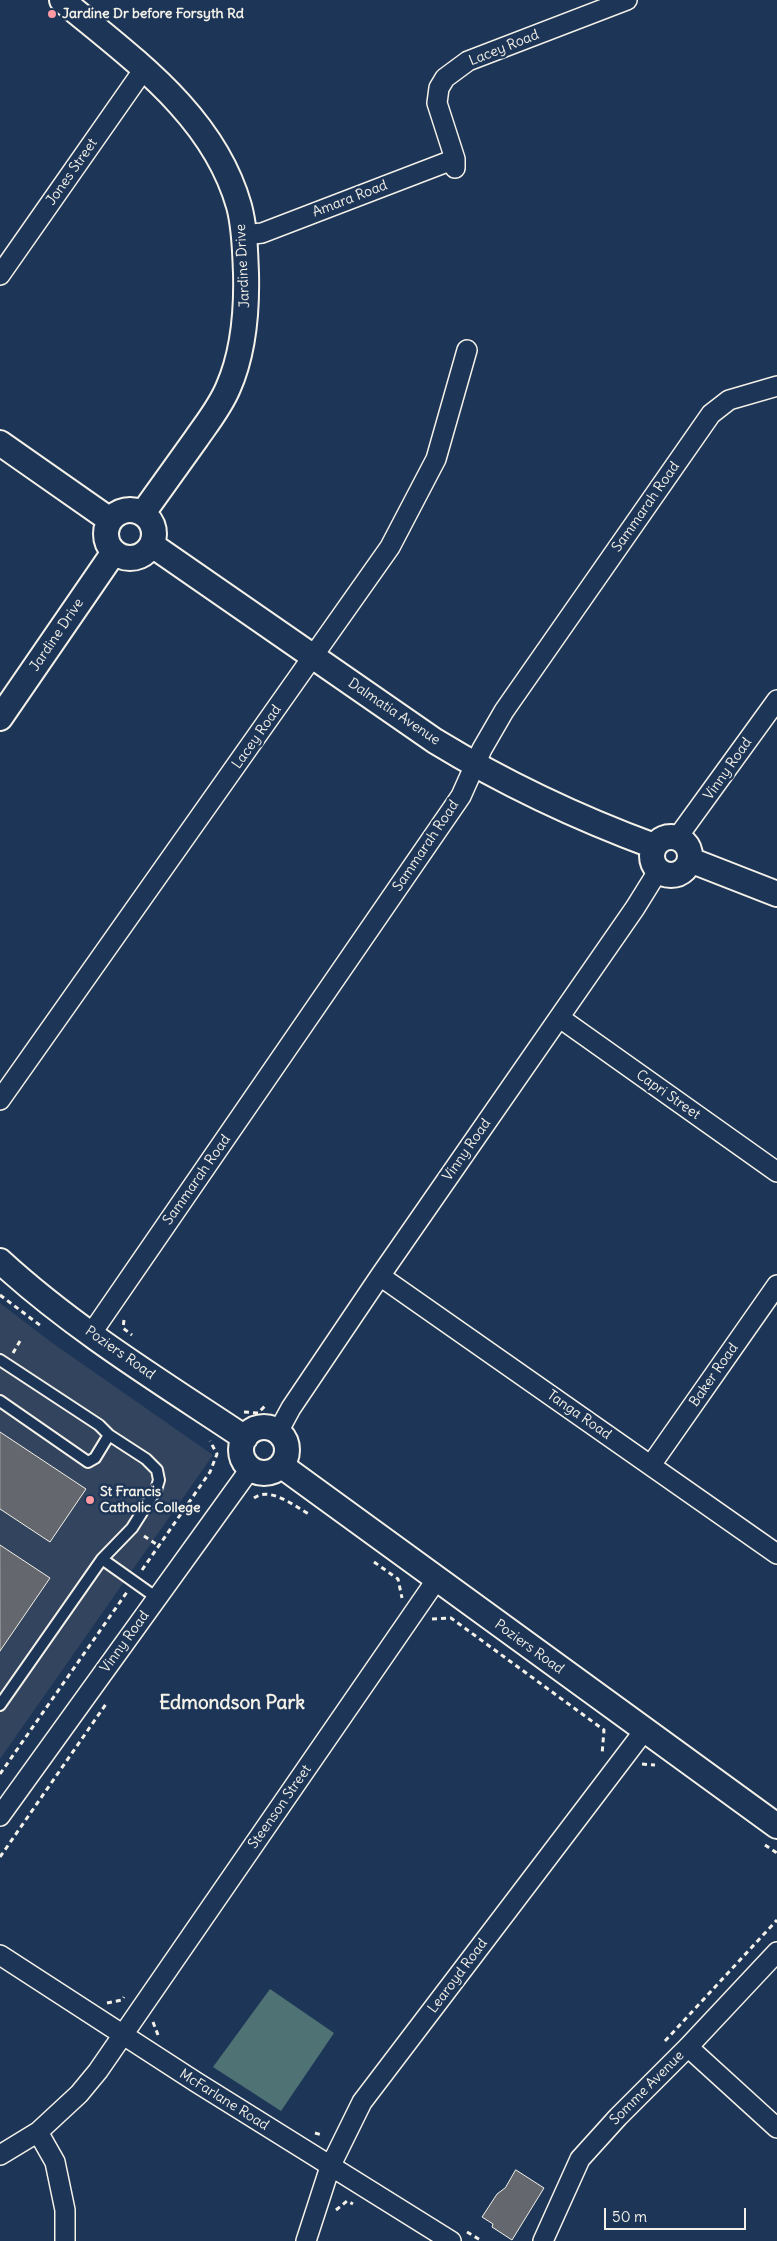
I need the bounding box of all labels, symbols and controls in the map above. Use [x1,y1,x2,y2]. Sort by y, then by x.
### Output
place label: Jardine Dr before Forsyth Rd [62,6,244,22]
marker: Jardine Dr before Forsyth Rd [46,8,58,20]
street label: Lacey Road [467,26,541,70]
street label: Jones Street [43,135,101,209]
street label: Amara Road [310,177,390,221]
street label: Jardine Drive [232,224,254,308]
street label: Sammarah Road [609,459,683,555]
street label: Jardine Drive [27,595,87,675]
street label: Dalmatia Avenue [345,675,443,749]
street label: Lacey Road [229,702,285,772]
street label: Vinny Road [700,735,756,803]
street label: Sammarah Road [389,797,463,895]
street label: Capri Street [633,1067,703,1123]
street label: Vinny Road [439,1116,495,1184]
street label: Sammarah Road [160,1132,234,1228]
street label: Poziers Road [82,1323,158,1383]
street label: Baker Road [686,1340,742,1410]
street label: Tanga Road [544,1387,614,1443]
place label: St Francis Catholic College [100,1484,201,1516]
marker: St Francis Catholic College [84,1494,96,1506]
street label: Vinny Road [97,1608,153,1676]
street label: Poziers Road [491,1616,567,1678]
district label: Edmondson Park [159,1693,305,1715]
street label: Steenson Street [245,1762,315,1852]
street label: Learoyd Road [425,1936,491,2016]
street label: Somme Avenue [606,2047,688,2129]
street label: McFarlane Road [176,2066,272,2134]
scale bar [607,2198,750,2230]
text: 50 m [612,2207,647,2226]

